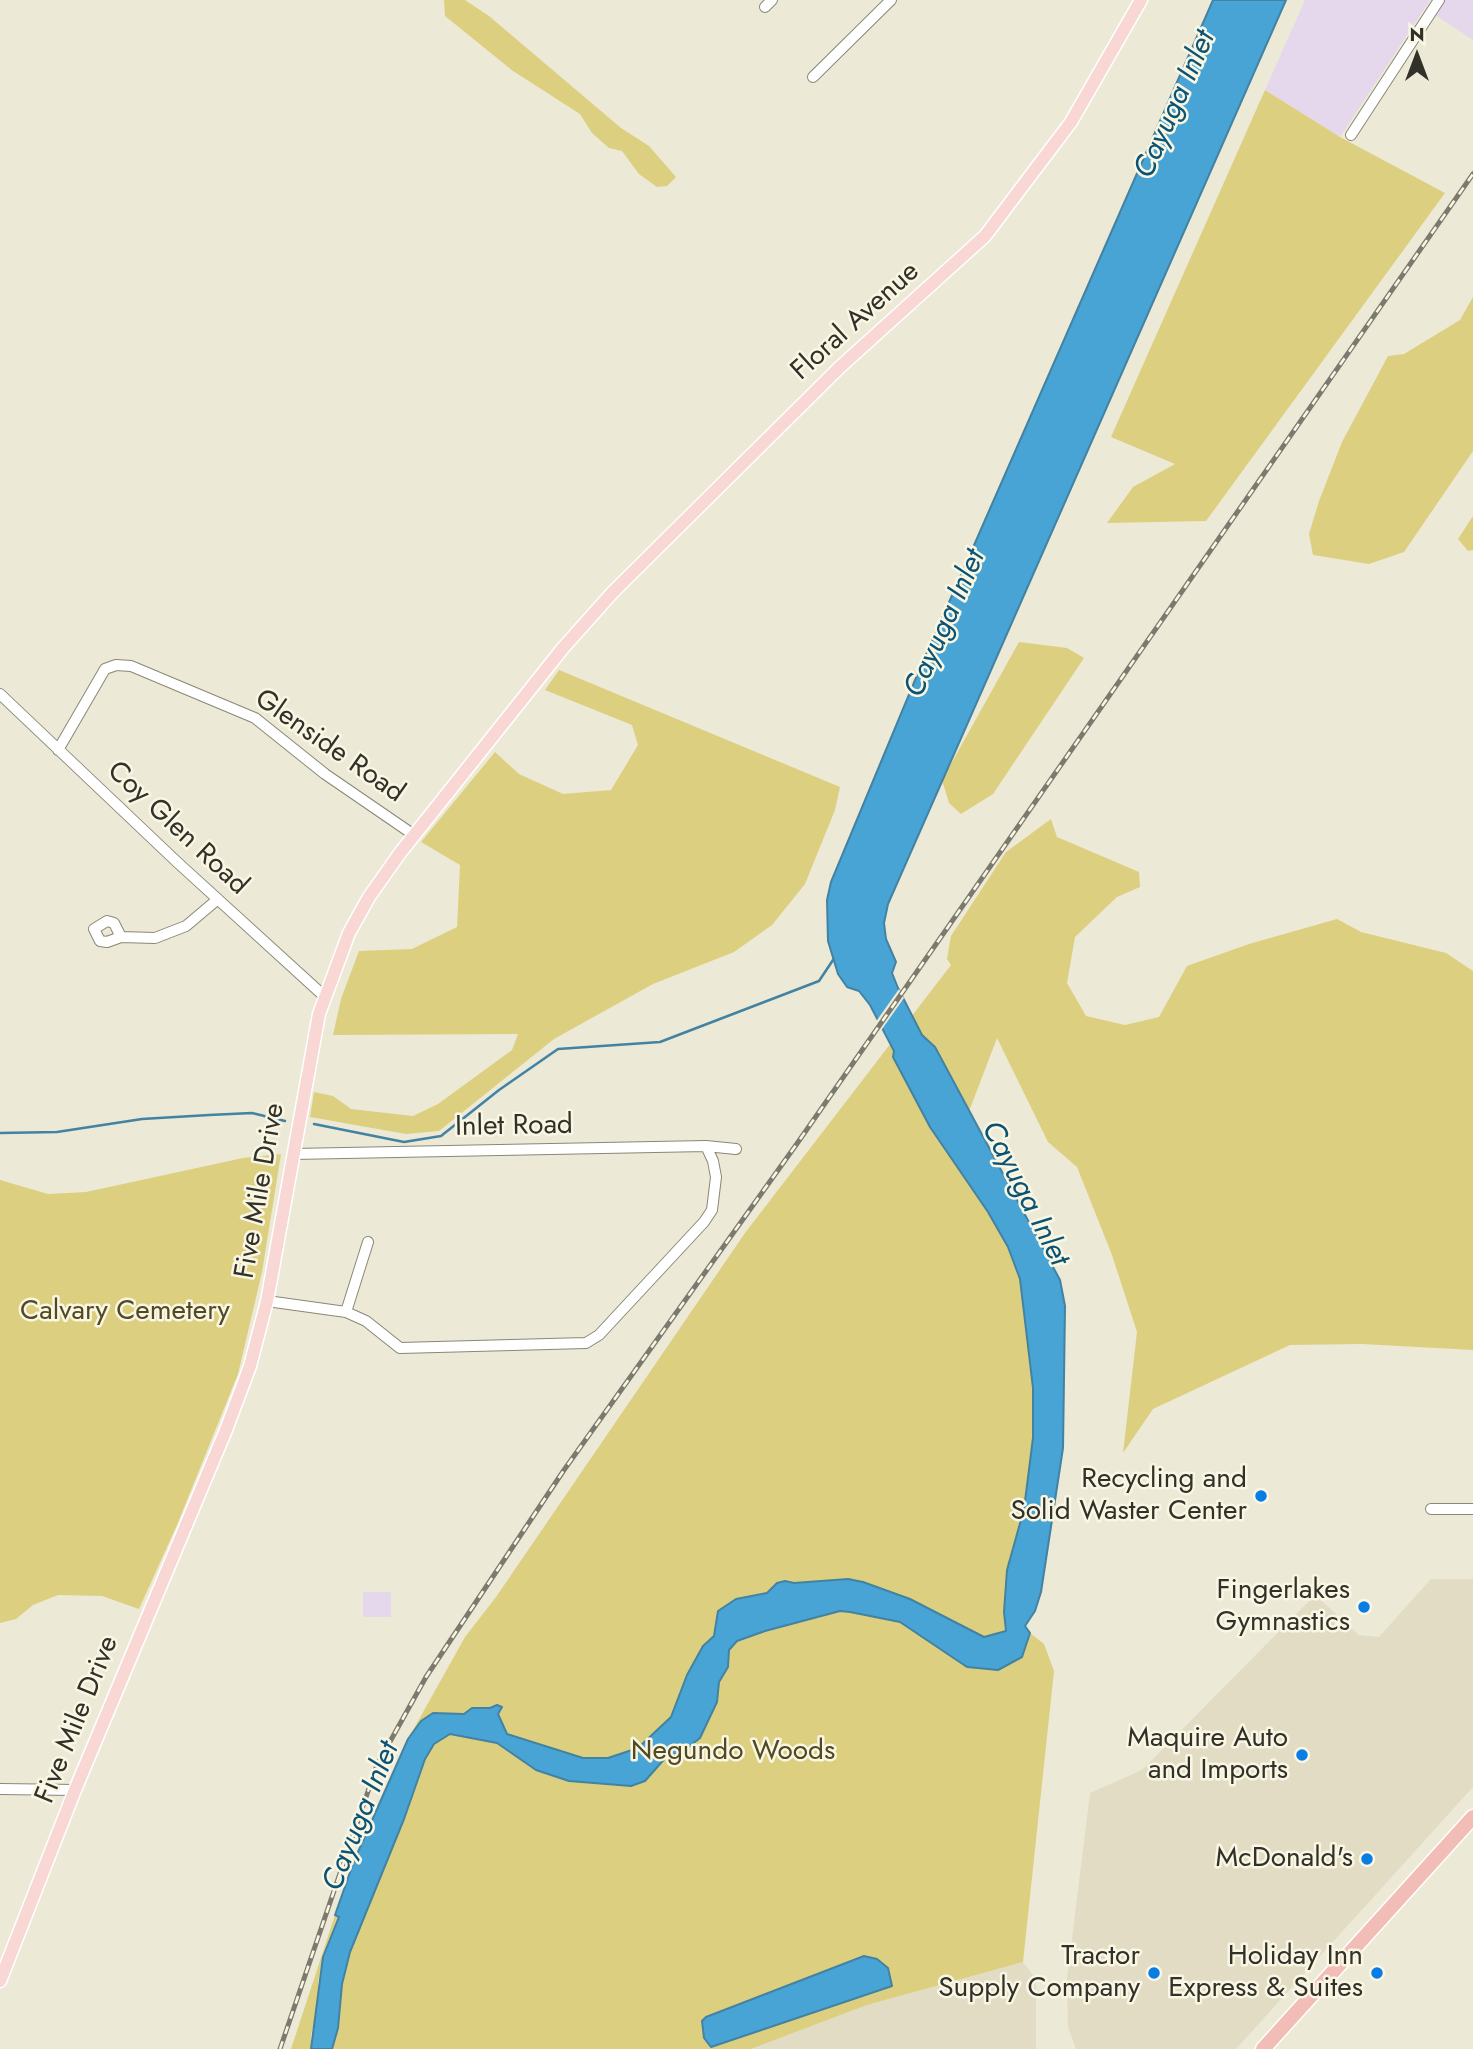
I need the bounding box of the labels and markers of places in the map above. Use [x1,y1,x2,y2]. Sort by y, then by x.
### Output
place label: Recycling and Solid Waster Center [1010,1463,1247,1529]
marker: Recycling and Solid Waster Center [1253,1488,1269,1504]
place label: Fingerlakes Gymnastics [1216,1574,1350,1640]
marker: Fingerlakes Gymnastics [1356,1599,1372,1615]
place label: Maquire Auto and Imports [1127,1722,1288,1788]
marker: Maquire Auto and Imports [1294,1747,1310,1763]
place label: McDonald's [1216,1842,1353,1876]
marker: McDonald's [1359,1851,1375,1867]
place label: Tractor Supply Company [938,1940,1140,2006]
place label: Holiday Inn Express & Suites [1168,1940,1363,2006]
marker: Tractor Supply Company [1146,1965,1162,1981]
marker: Holiday Inn Express & Suites [1369,1965,1385,1981]

